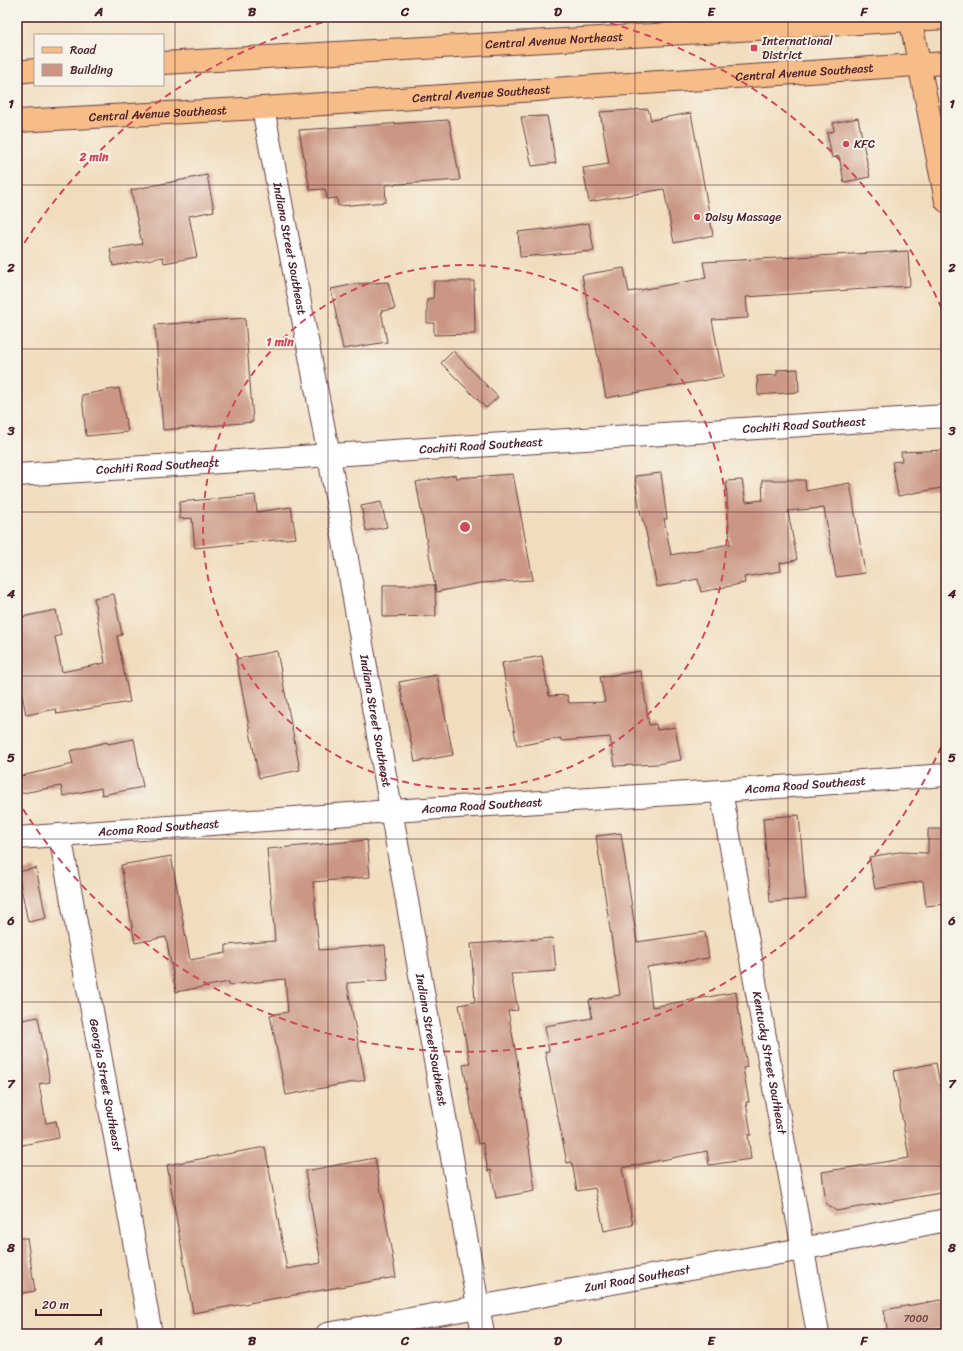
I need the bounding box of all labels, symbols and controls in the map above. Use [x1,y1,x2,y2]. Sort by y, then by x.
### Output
text: A [94,0,103,23]
text: B [248,0,257,23]
text: C [400,0,410,23]
text: D [554,0,562,23]
text: E [707,0,716,23]
text: F [859,0,868,23]
street label: Central Avenue Northeast [485,26,624,55]
place label: International District [761,30,833,66]
legend [34,34,164,86]
text: Road [70,39,97,61]
marker: International District [749,43,759,53]
street label: Central Avenue Southeast [735,57,874,88]
text: Building [70,59,113,81]
street label: Central Avenue Southeast [411,78,551,109]
text: 1 [8,92,14,115]
text: 1 [949,92,955,115]
street label: Central Avenue Southeast [88,99,227,128]
place label: KFC [854,133,875,155]
marker: KFC [841,139,851,149]
text: 2 min [78,146,109,168]
street label: Indiana Street Southeast [266,179,313,317]
place label: Daisy Massage [705,206,781,228]
marker: Daisy Massage [692,212,702,222]
text: 2 [6,256,15,279]
text: 2 [947,256,956,279]
text: 1 min [266,331,294,353]
street label: Cochiti Road Southeast [742,410,867,440]
text: 3 [6,419,15,442]
text: 3 [947,419,956,442]
street label: Cochiti Road Southeast [419,431,544,460]
street label: Cochiti Road Southeast [95,451,220,481]
centre of rings [458,520,472,534]
text: 4 [6,582,16,605]
text: 4 [947,582,957,605]
street label: Indiana Street Southeast [353,652,398,789]
text: 5 [7,746,15,769]
text: 5 [948,746,956,769]
street label: Acoma Road Southeast [743,770,866,800]
street label: Acoma Road Southeast [420,791,543,820]
street label: Acoma Road Southeast [96,812,220,843]
text: 6 [6,909,15,932]
text: 6 [947,909,956,932]
street label: Indiana Street Southeast [409,971,454,1108]
street label: Kentucky Street Southeast [746,989,793,1137]
street label: Georgia Street Southeast [83,1017,129,1154]
text: 7 [7,1072,16,1095]
text: 7 [948,1072,957,1095]
text: 8 [6,1236,15,1259]
text: 8 [947,1236,956,1259]
street label: Zuni Road Southeast [582,1258,693,1299]
scale bar [36,1291,101,1317]
text: 20 m [42,1294,69,1316]
house number: 7000 [904,1310,928,1328]
text: A [94,1329,103,1351]
text: B [248,1329,257,1351]
text: C [400,1329,410,1351]
text: D [554,1329,562,1351]
text: E [707,1329,716,1351]
text: F [859,1329,868,1351]

